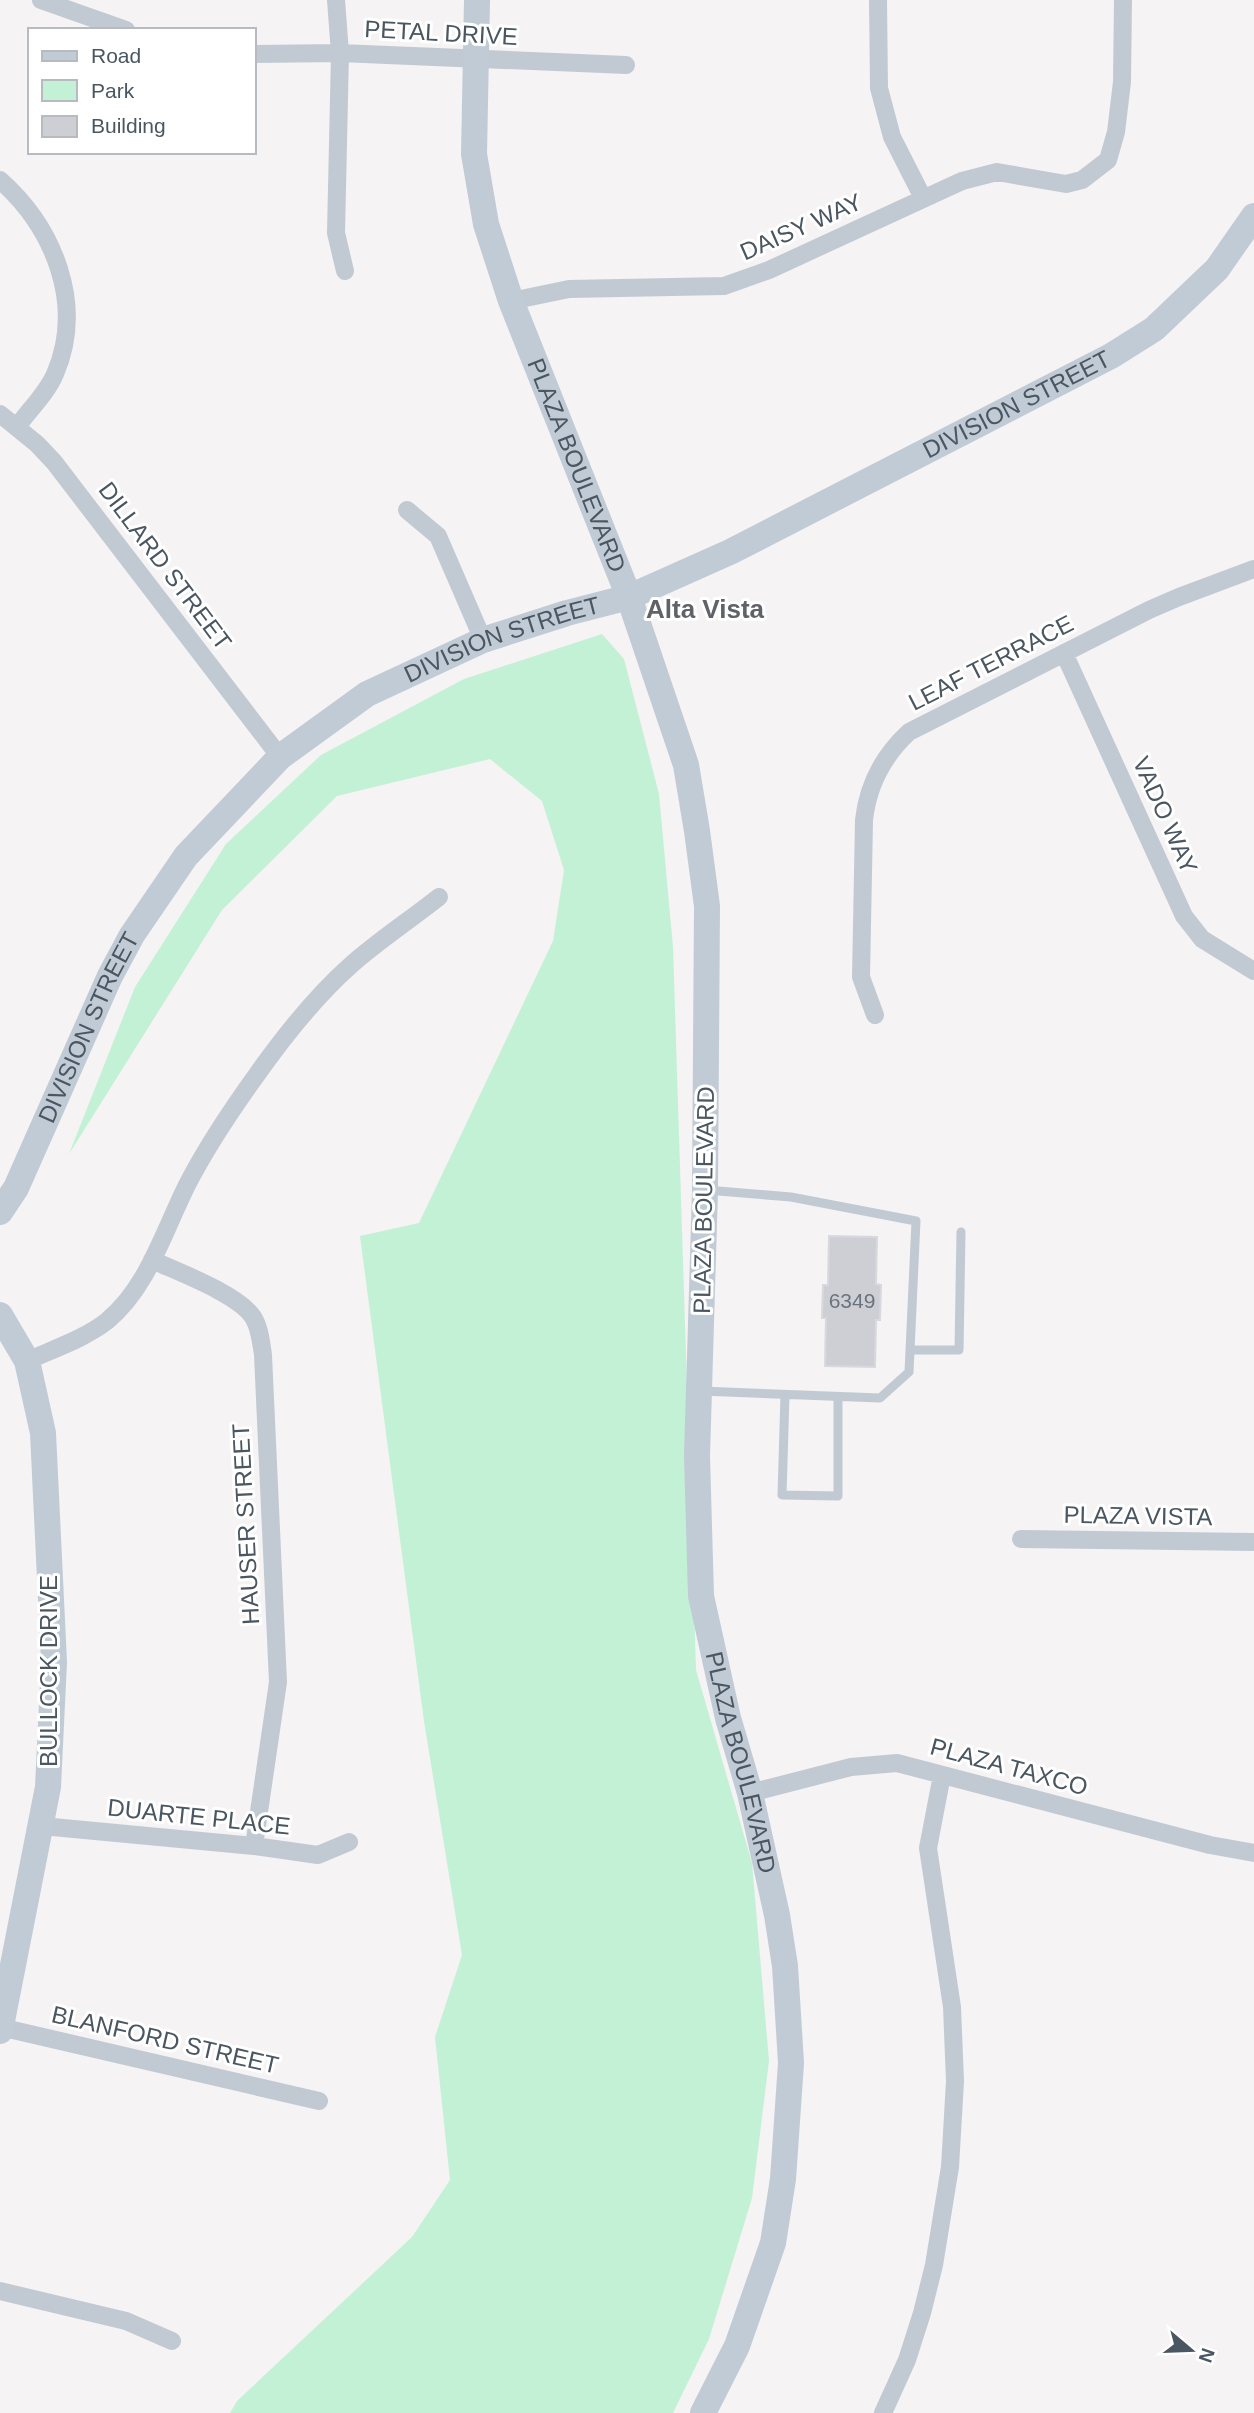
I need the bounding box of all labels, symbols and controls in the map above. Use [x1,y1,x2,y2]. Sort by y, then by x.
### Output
street label: PETAL DRIVE [364,15,518,50]
legend [28,28,256,154]
text: Road [91,44,141,67]
text: Park [91,79,135,102]
text: Building [91,114,166,137]
street label: DAISY WAY [736,188,866,265]
street label: DIVISION STREET [918,345,1115,463]
street label: PLAZA BOULEVARD [522,354,632,576]
street label: DILLARD STREET [94,477,237,655]
street label: DIVISION STREET [400,591,603,688]
district label: Alta Vista [646,594,765,624]
street label: LEAF TERRACE [904,609,1078,716]
street label: VADO WAY [1128,752,1203,877]
street label: DIVISION STREET [33,927,144,1127]
street label: PLAZA BOULEVARD [688,1086,719,1314]
house number: 6349 [829,1289,875,1312]
street label: HAUSER STREET [227,1422,264,1625]
street label: PLAZA VISTA [1063,1501,1213,1530]
street label: BULLOCK DRIVE [35,1575,62,1767]
street label: PLAZA BOULEVARD [701,1649,781,1876]
street label: PLAZA TAXCO [927,1733,1091,1801]
street label: DUARTE PLACE [106,1793,292,1840]
street label: BLANFORD STREET [49,2000,282,2079]
north arrow [1156,2315,1226,2385]
text: N [1194,2345,1219,2365]

